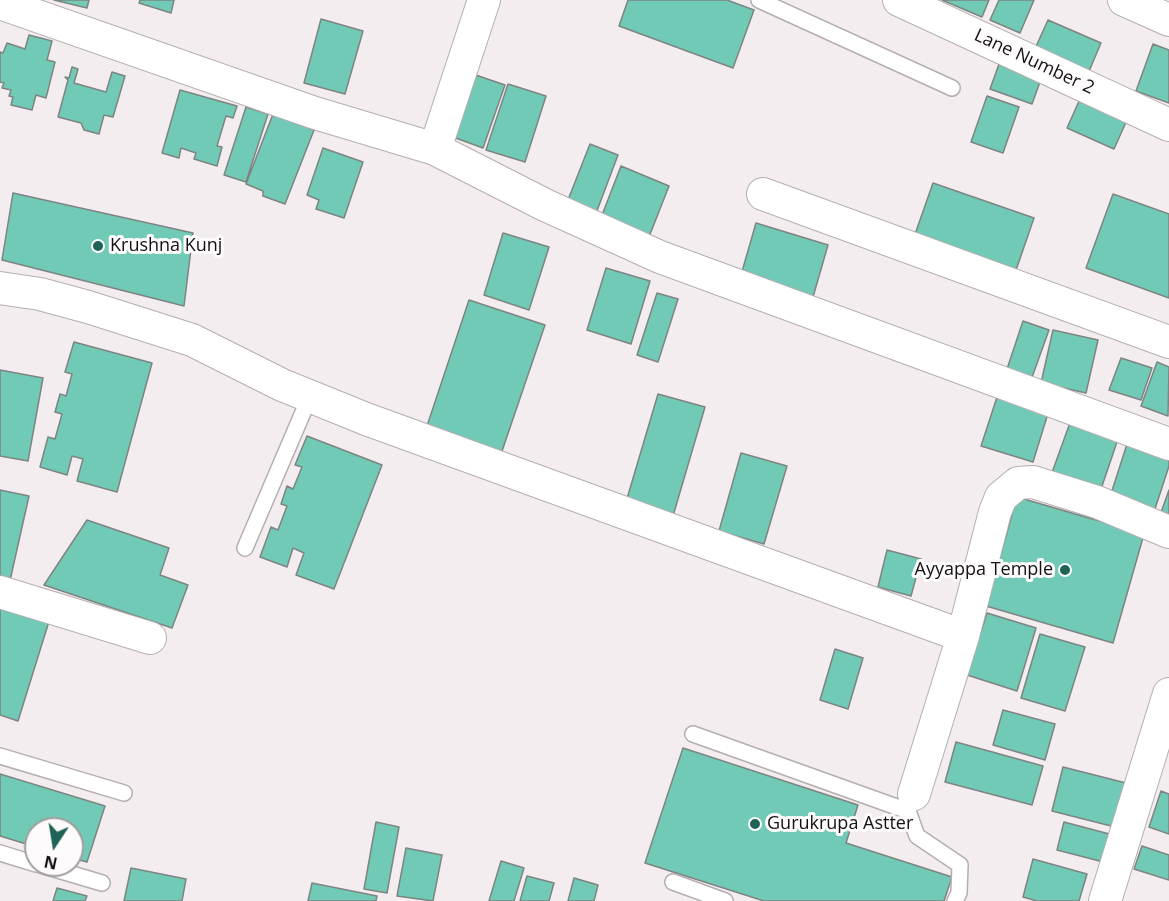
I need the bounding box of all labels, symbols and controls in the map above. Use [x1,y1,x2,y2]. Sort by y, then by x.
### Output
street label: Lane Number 2 [971,25,1097,99]
place label: Krushna Kunj [110,235,222,257]
marker: Krushna Kunj [91,239,105,253]
place label: Ayyappa Temple [915,559,1053,581]
marker: Ayyappa Temple [1058,563,1072,577]
place label: Gurukrupa Astter [767,813,913,835]
north arrow [24,817,84,877]
marker: Gurukrupa Astter [748,817,762,831]
text: N [42,851,59,875]

